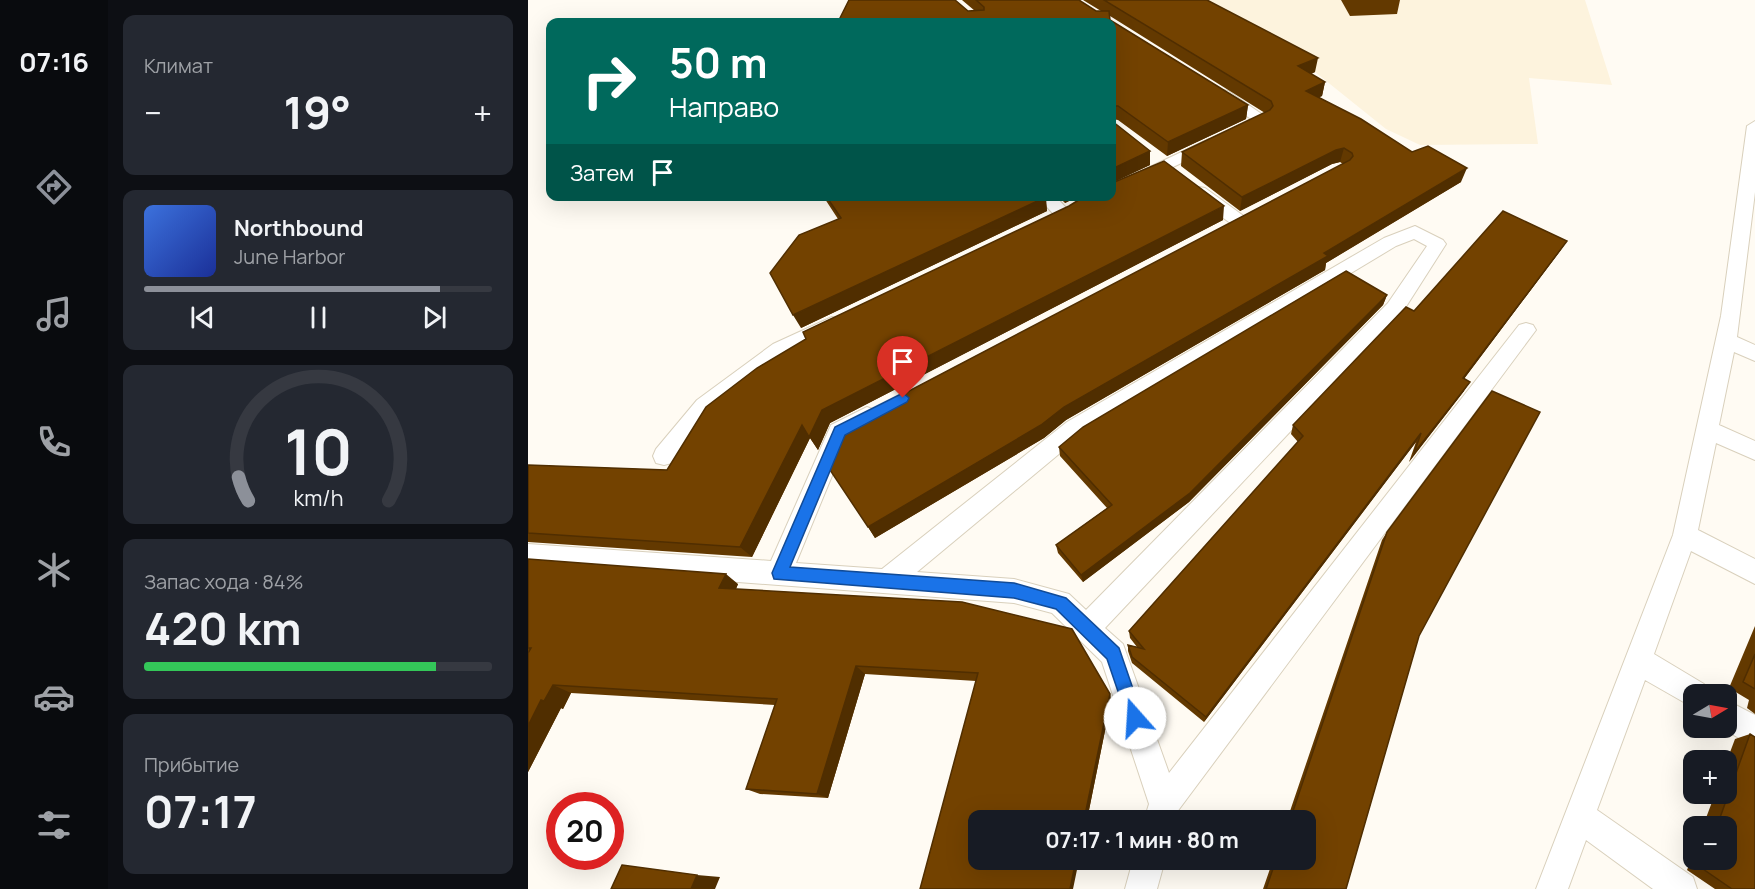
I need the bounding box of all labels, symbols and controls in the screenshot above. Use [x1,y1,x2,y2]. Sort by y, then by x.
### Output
text: 50 m [669,33,767,91]
icon: right [570,42,648,120]
text: 07:16 [19,43,89,80]
text: Климат [144,52,213,79]
text: 19° [283,81,351,143]
text: Направо [669,88,779,125]
text: − [144,90,162,135]
text: + [473,90,492,135]
icon: arrive [646,156,679,189]
text: Затем [570,158,634,188]
icon: directions [33,166,75,208]
text: Northbound [234,213,364,243]
text: June Harbor [234,243,346,270]
icon: music [33,293,75,335]
icon: previous [186,301,219,334]
icon: pause [302,301,335,334]
icon: next [418,301,451,334]
pin [877,336,928,398]
icon: arrive [886,345,919,378]
text: 10 [284,409,352,495]
icon: phone [33,421,75,463]
text: km/h [293,484,343,513]
icon: climate [33,549,75,591]
text: Запас хода · 84% [144,568,304,595]
text: 420 km [144,597,301,659]
icon: car [33,676,75,718]
north arrow [1683,684,1737,738]
map controls [1683,684,1737,870]
position arrow [1103,686,1167,750]
button: + [1683,750,1737,804]
text: Прибытие [144,751,239,778]
text: 07:17 [144,780,257,842]
speed limit sign: 20 [546,792,624,870]
icon: filters [33,804,75,846]
button: − [1683,816,1737,870]
text: 07:17 · 1 мин · 80 m [1045,825,1239,855]

